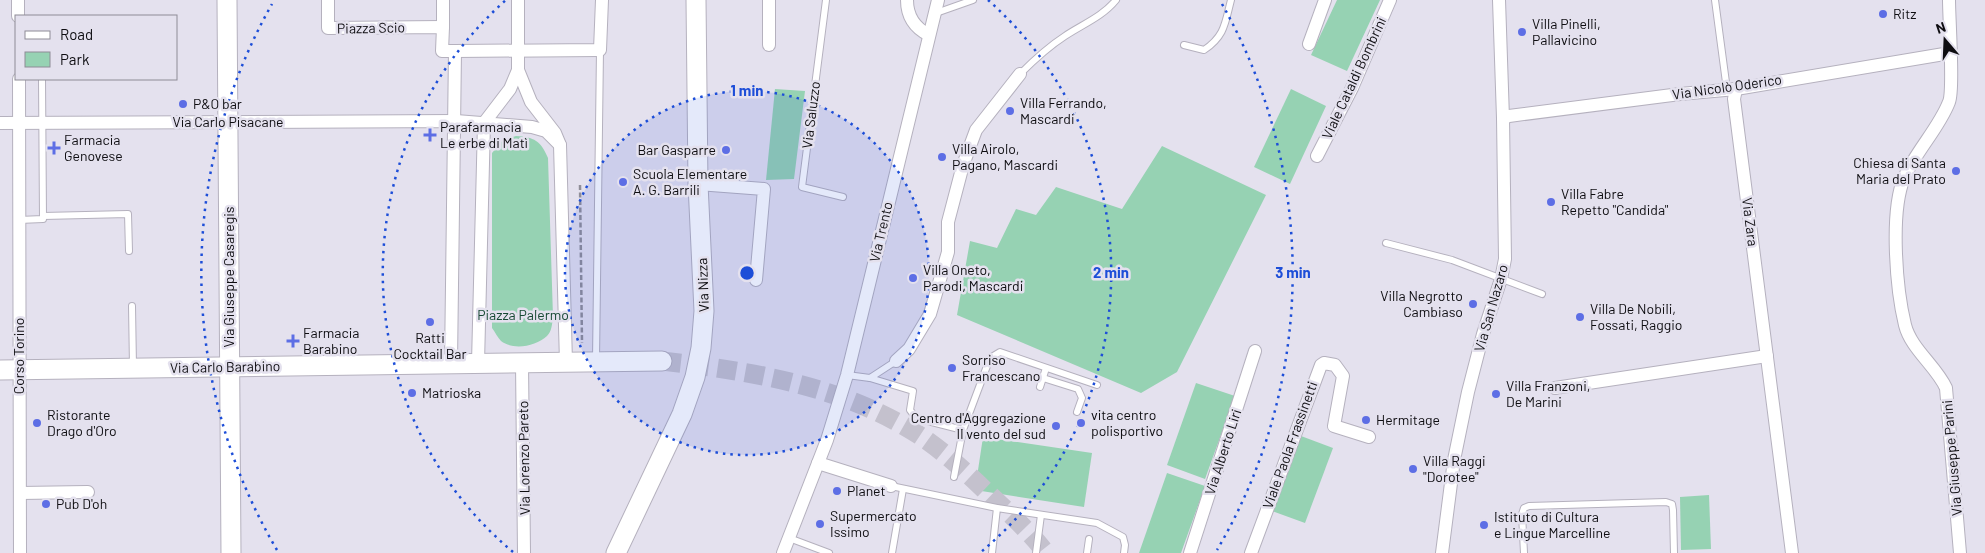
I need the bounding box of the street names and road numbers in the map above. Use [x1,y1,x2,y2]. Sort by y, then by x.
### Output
street label: Viale Cataldi Bombrini [1318,14,1389,142]
street label: Piazza Scio [337,18,405,37]
street label: Via Nicolò Oderico [1671,70,1783,103]
street label: Via Saluzzo [798,80,823,150]
street label: Via Carlo Pisacane [172,113,284,130]
street label: Via Zara [1739,197,1762,247]
street label: Via Trento [865,200,896,264]
street label: Via Giuseppe Casaregis [220,206,237,347]
street label: Via Nizza [693,258,712,313]
street label: Via San Nazaro [1470,262,1511,353]
street label: Corso Torino [10,318,27,394]
street label: Via Carlo Barabino [170,357,280,376]
street label: Viale Paola Frassinetti [1259,379,1320,511]
street label: Via Giuseppe Parini [1938,399,1965,517]
street label: Via Lorenzo Pareto [514,401,533,515]
street label: Via Alberto Liri [1201,407,1244,497]

